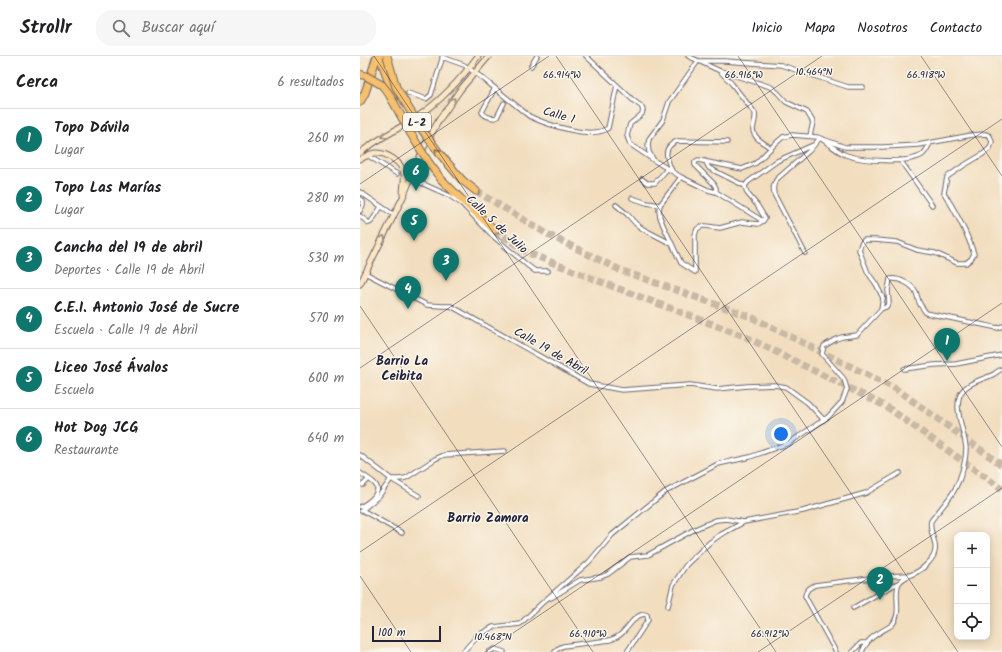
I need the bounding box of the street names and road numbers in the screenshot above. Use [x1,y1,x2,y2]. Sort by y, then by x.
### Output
street label: Calle 1 [541,102,577,129]
road number: L-2 [403,113,431,131]
street label: Calle 5 de Julio [461,190,532,258]
street label: Calle 19 de Abril [510,322,591,380]

